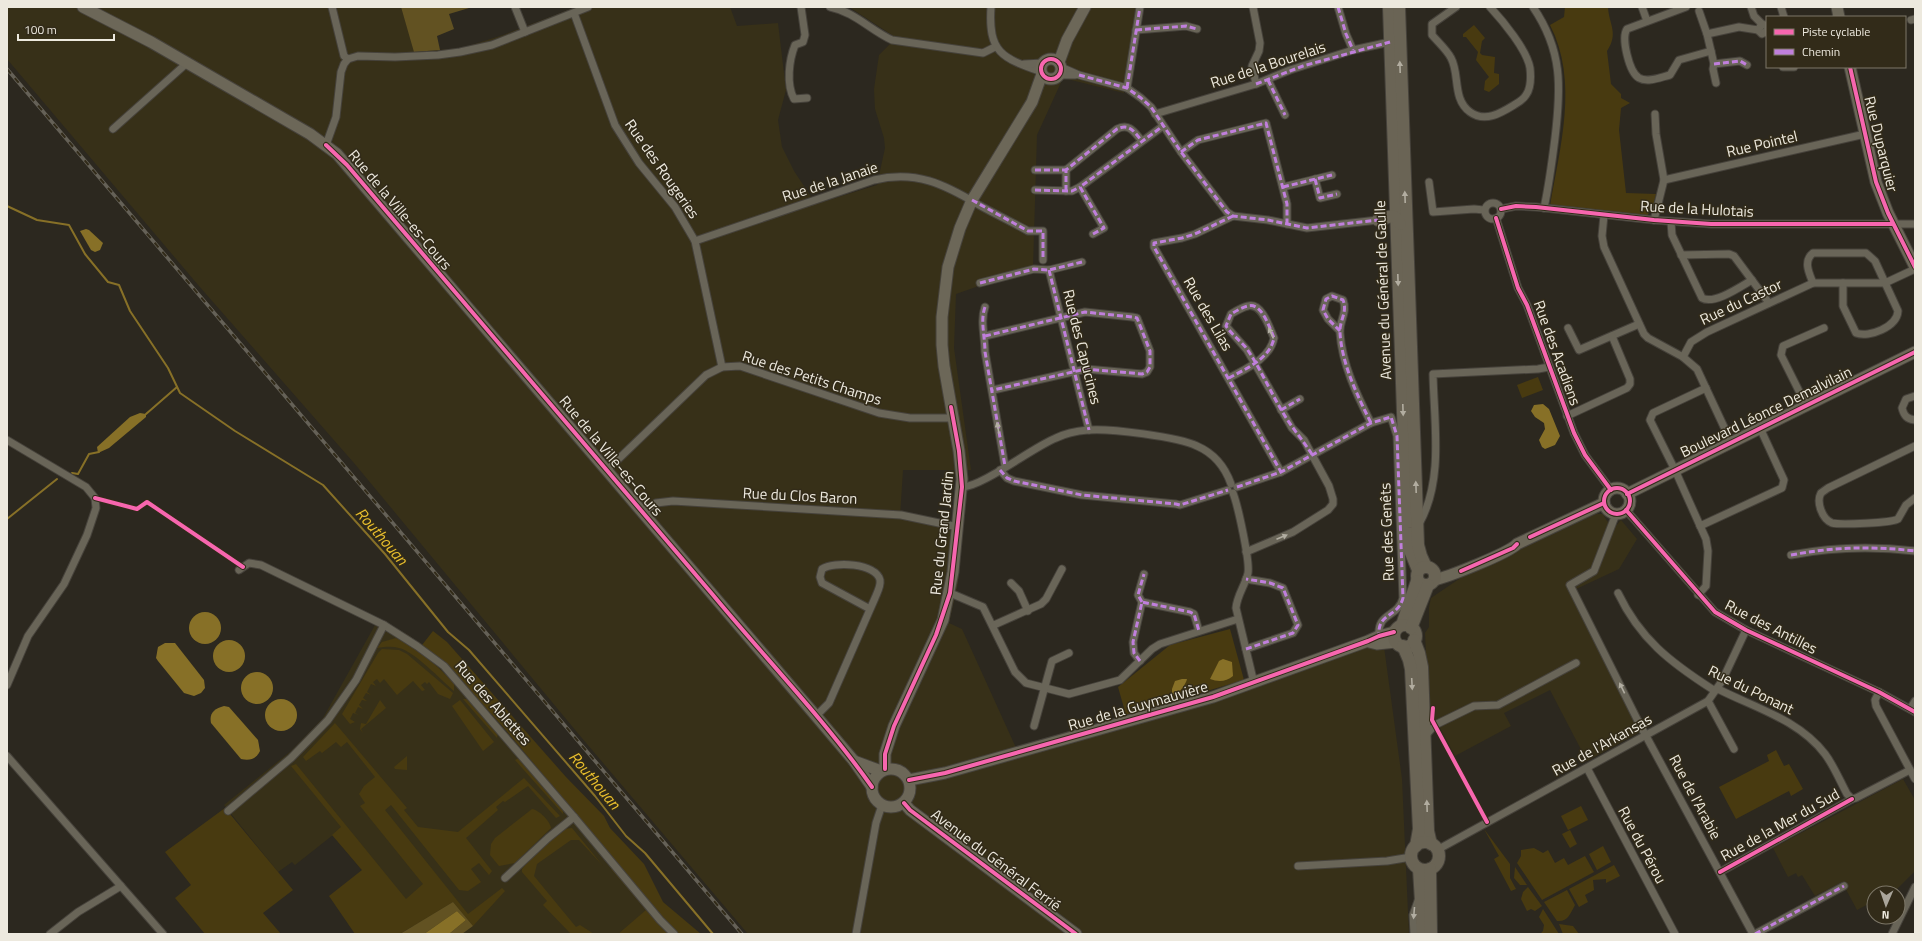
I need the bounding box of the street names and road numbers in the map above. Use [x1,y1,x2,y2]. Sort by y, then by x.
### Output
street label: Rue de la Bourelais [1207,35,1329,94]
street label: Rue Duparquier [1858,94,1904,194]
street label: Rue des Rougeries [619,114,705,223]
street label: Rue Pointel [1724,124,1800,163]
street label: Rue de la Ville-es-Cours [343,144,458,275]
street label: Rue de la Janaie [779,155,881,208]
street label: Rue de la Hulotais [1640,194,1754,223]
street label: Avenue du Général de Gaulle [1368,200,1397,380]
street label: Rue des Lilas [1178,272,1239,355]
street label: Rue du Castor [1696,272,1786,331]
street label: Rue des Capucines [1057,287,1108,407]
street label: Rue des Acadiens [1528,297,1587,409]
street label: Rue des Petits Champs [739,344,885,411]
street label: Boulevard Léonce Demalvilain [1676,360,1856,463]
street label: Rue de la Ville-es-Cours [554,390,669,521]
street label: Rue du Grand Jardin [924,470,959,596]
street label: Rue du Clos Baron [742,481,858,510]
street label: Rue des Genêts [1373,482,1400,582]
street label: Rue des Antilles [1721,593,1821,660]
street label: Rue des Ablettes [450,655,537,751]
street label: Rue du Ponant [1704,659,1799,721]
street label: Rue de la Guymauvière [1065,675,1210,736]
street label: Rue de l'Arkansas [1548,708,1656,782]
street label: Rue de l'Arabie [1663,750,1727,843]
street label: Rue de la Mer du Sud [1716,782,1843,867]
street label: Rue du Pérou [1612,802,1672,888]
street label: Avenue du Général Ferrié [926,803,1066,916]

